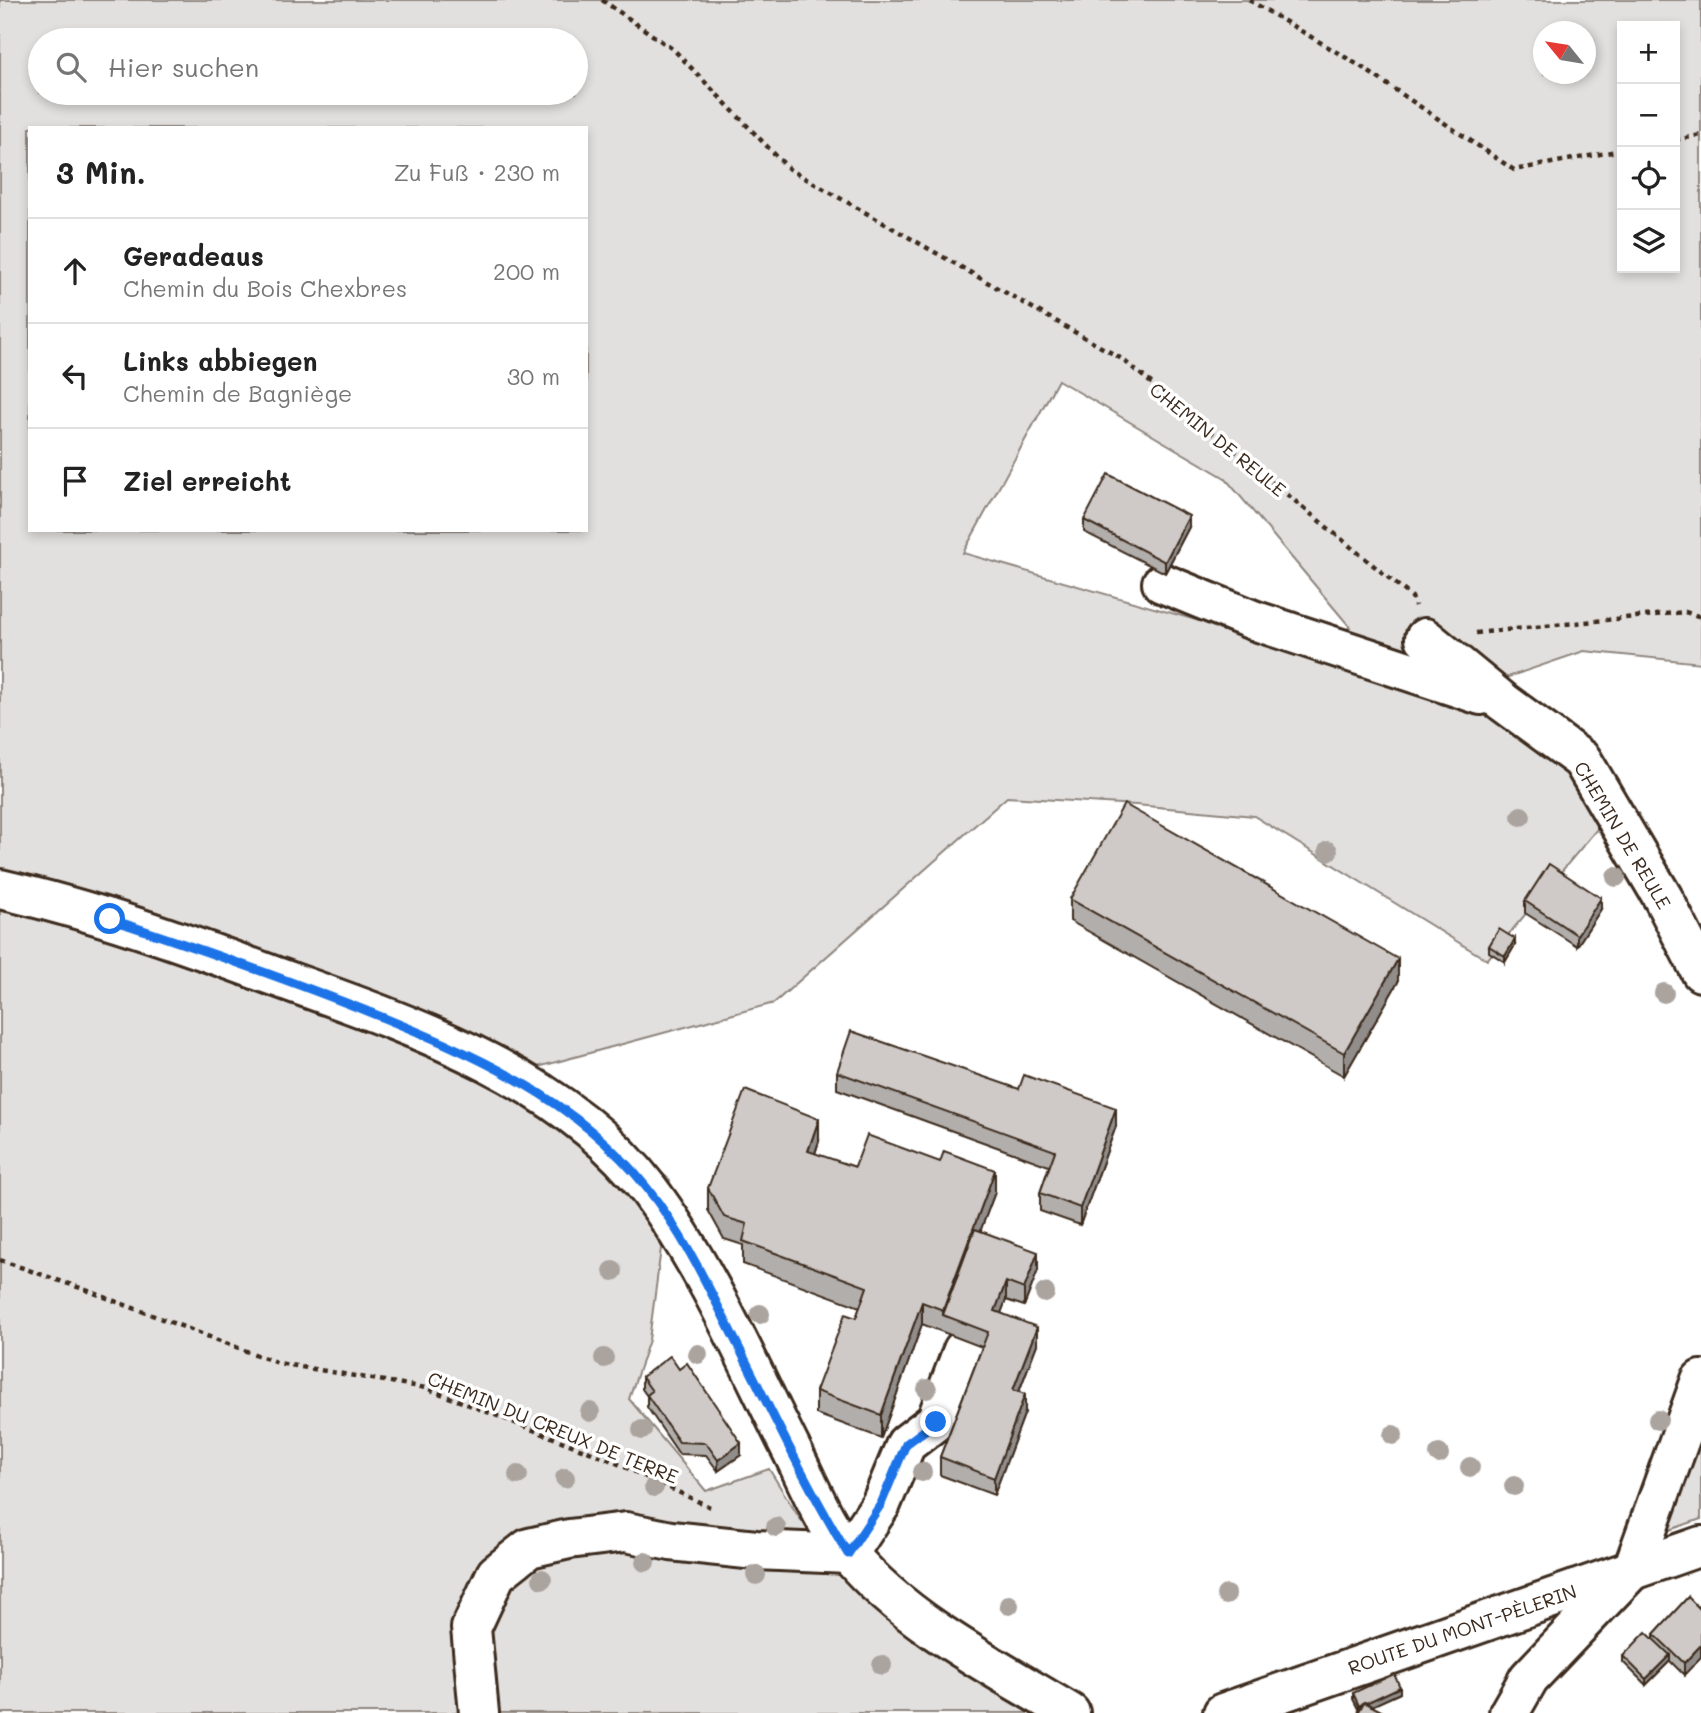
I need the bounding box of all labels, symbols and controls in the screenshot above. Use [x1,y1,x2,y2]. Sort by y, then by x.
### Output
north arrow [1533,21,1596,84]
map controls [1617,21,1680,273]
button: + [1617,21,1680,84]
search box [28,28,588,105]
icon: search [52,48,90,86]
text: Hier suchen [108,50,259,84]
button: − [1617,84,1680,147]
button: locate [1617,147,1680,210]
text: 3 Min. [56,152,146,192]
text: Zu Fuß · 230 m [394,157,560,187]
button: layers [1617,210,1680,273]
text: Geradeaus [123,239,264,273]
icon: ahead [56,252,94,290]
text: 200 m [493,256,560,286]
text: Chemin du Bois Chexbres [123,273,407,303]
text: Links abbiegen [123,344,318,378]
icon: left [56,357,94,395]
text: 30 m [507,361,560,391]
street label: CHEMIN DE REULE [1145,376,1291,502]
text: Chemin de Bagniège [123,378,352,408]
icon: arrive [56,462,94,500]
text: Ziel erreicht [123,464,291,498]
street label: CHEMIN DE REULE [1569,756,1677,914]
route start [94,903,125,934]
street label: CHEMIN DU CREUX DE TERRE [424,1365,682,1489]
route end [920,1406,951,1437]
street label: ROUTE DU MONT-PÈLERIN [1344,1578,1580,1680]

